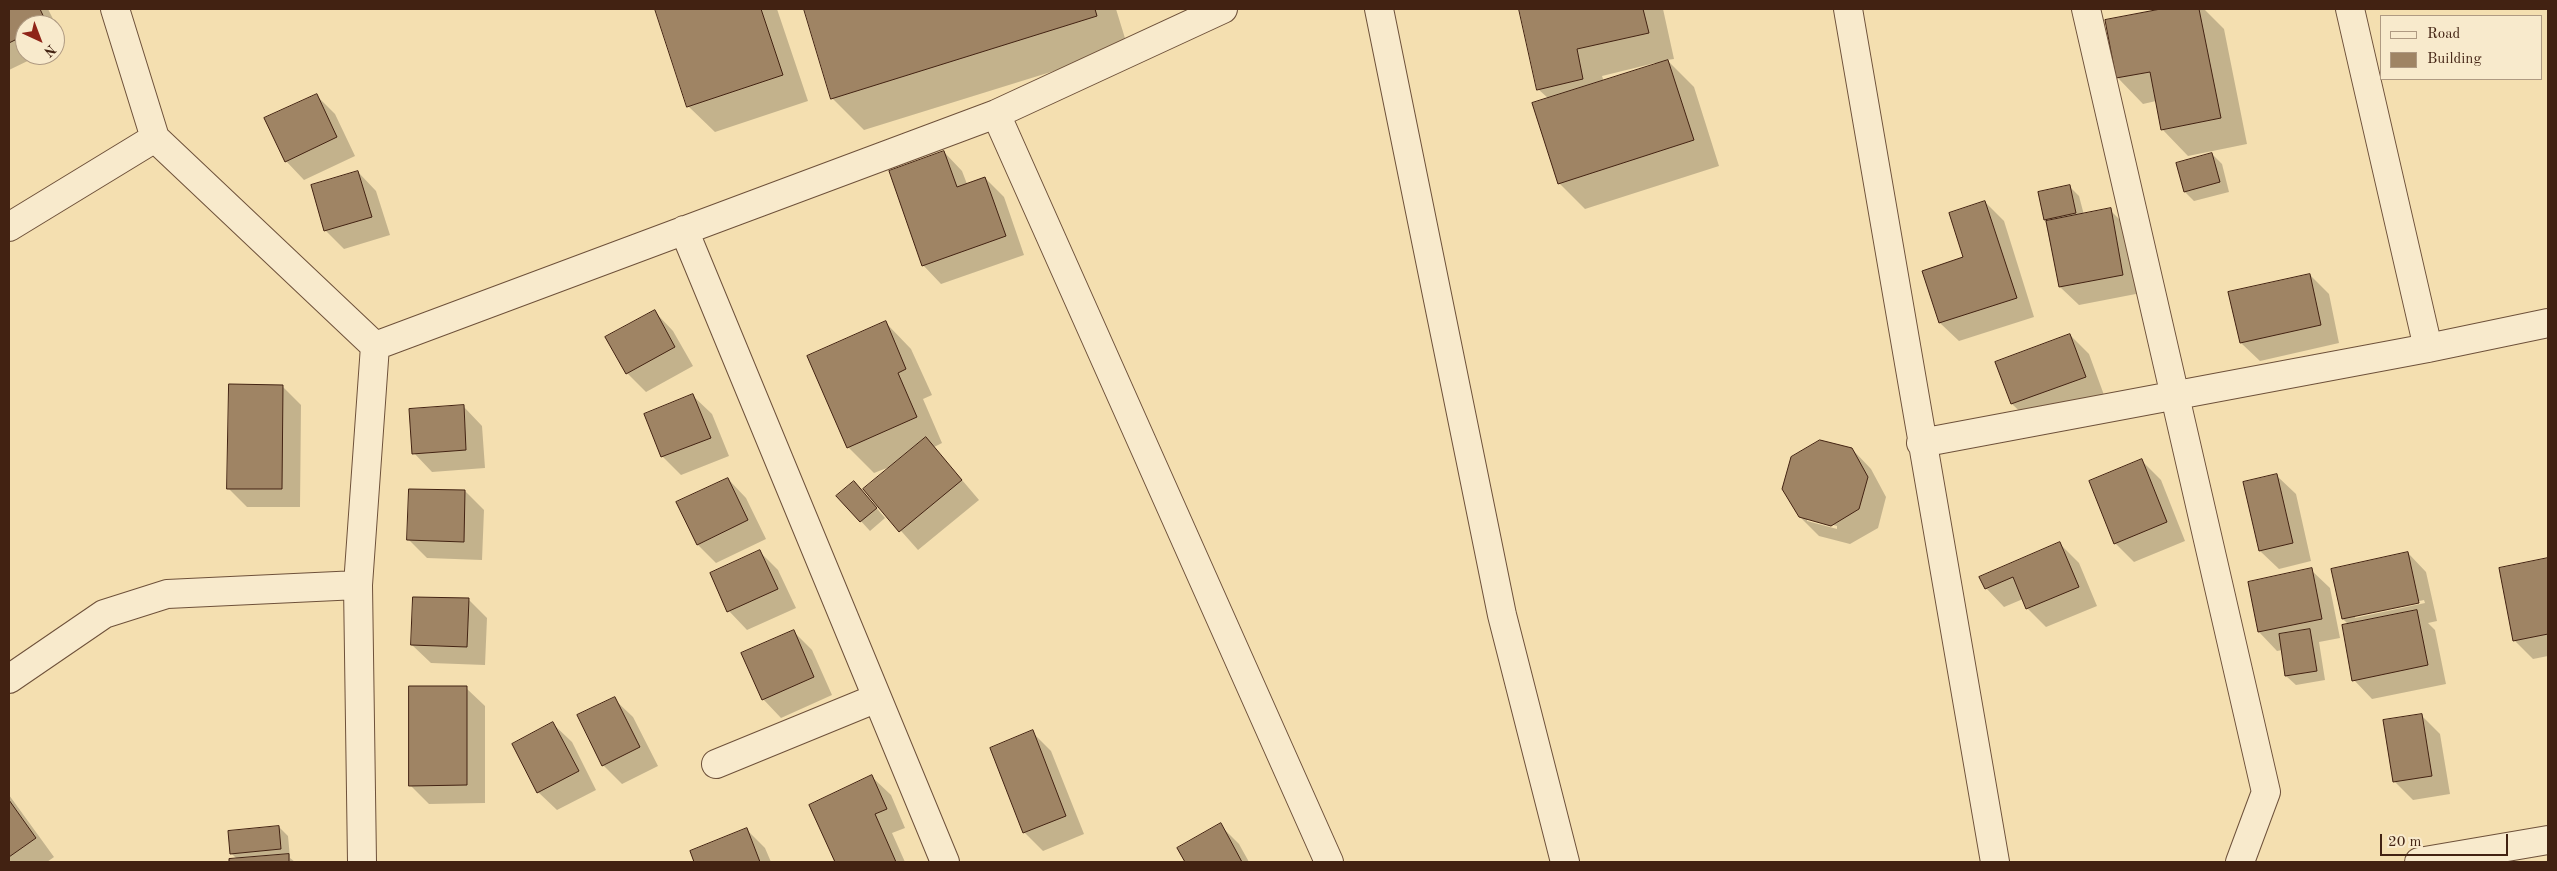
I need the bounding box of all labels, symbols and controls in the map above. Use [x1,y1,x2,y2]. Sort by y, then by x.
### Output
north arrow [15,15,65,65]
legend [2380,15,2542,80]
text: Road [2427,27,2460,42]
text: N [41,41,58,59]
text: Building [2427,52,2482,67]
scale bar [2382,824,2510,856]
text: 20 m [2388,835,2422,850]

